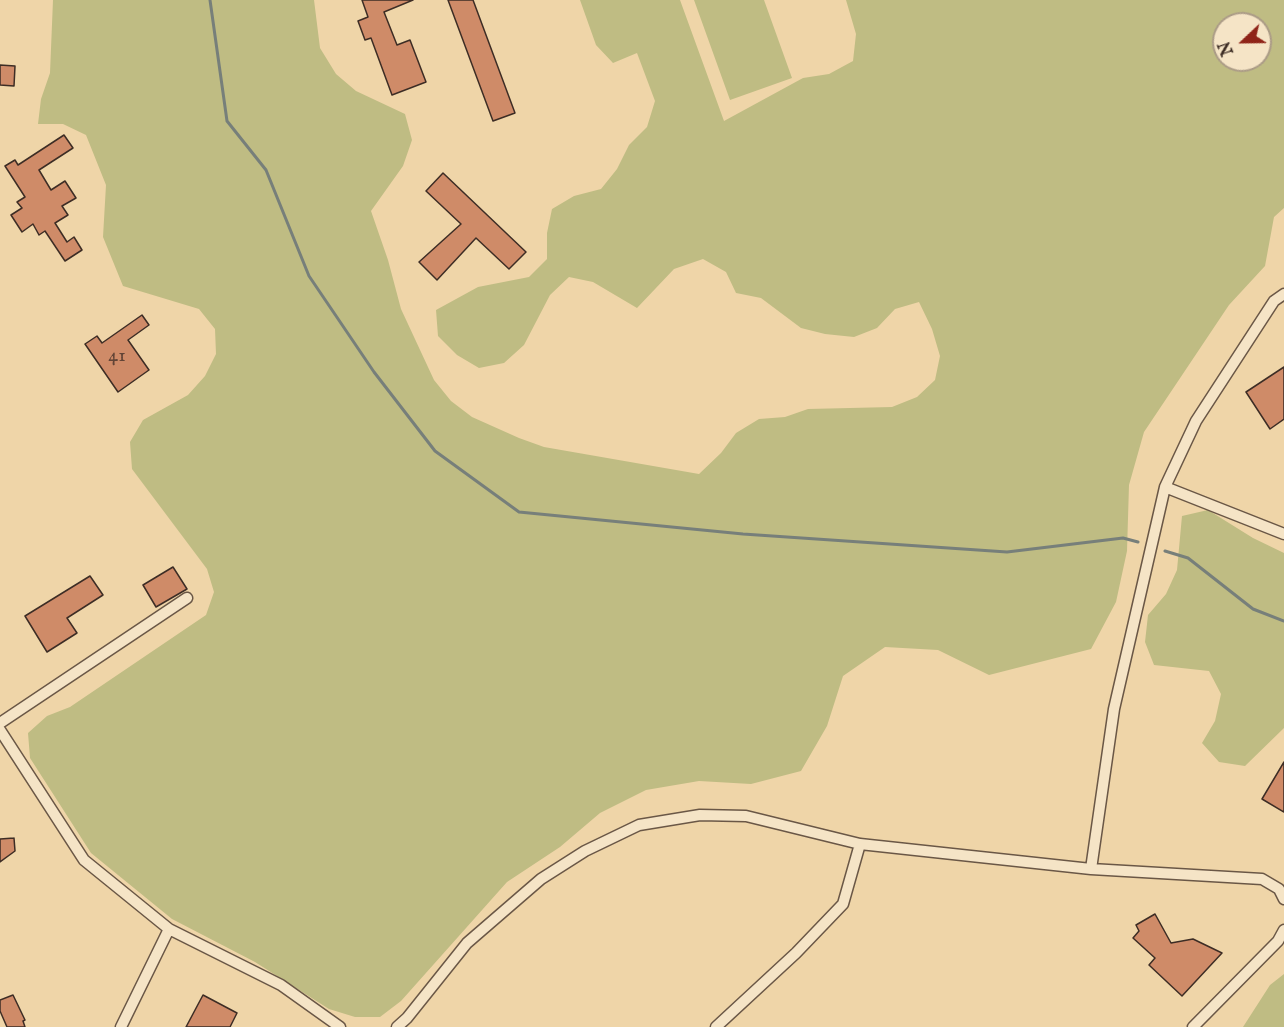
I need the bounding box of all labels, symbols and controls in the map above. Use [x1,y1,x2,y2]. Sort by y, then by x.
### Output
north arrow [1212,12,1272,72]
text: N [1215,38,1239,58]
house number: 41 [108,345,126,369]

